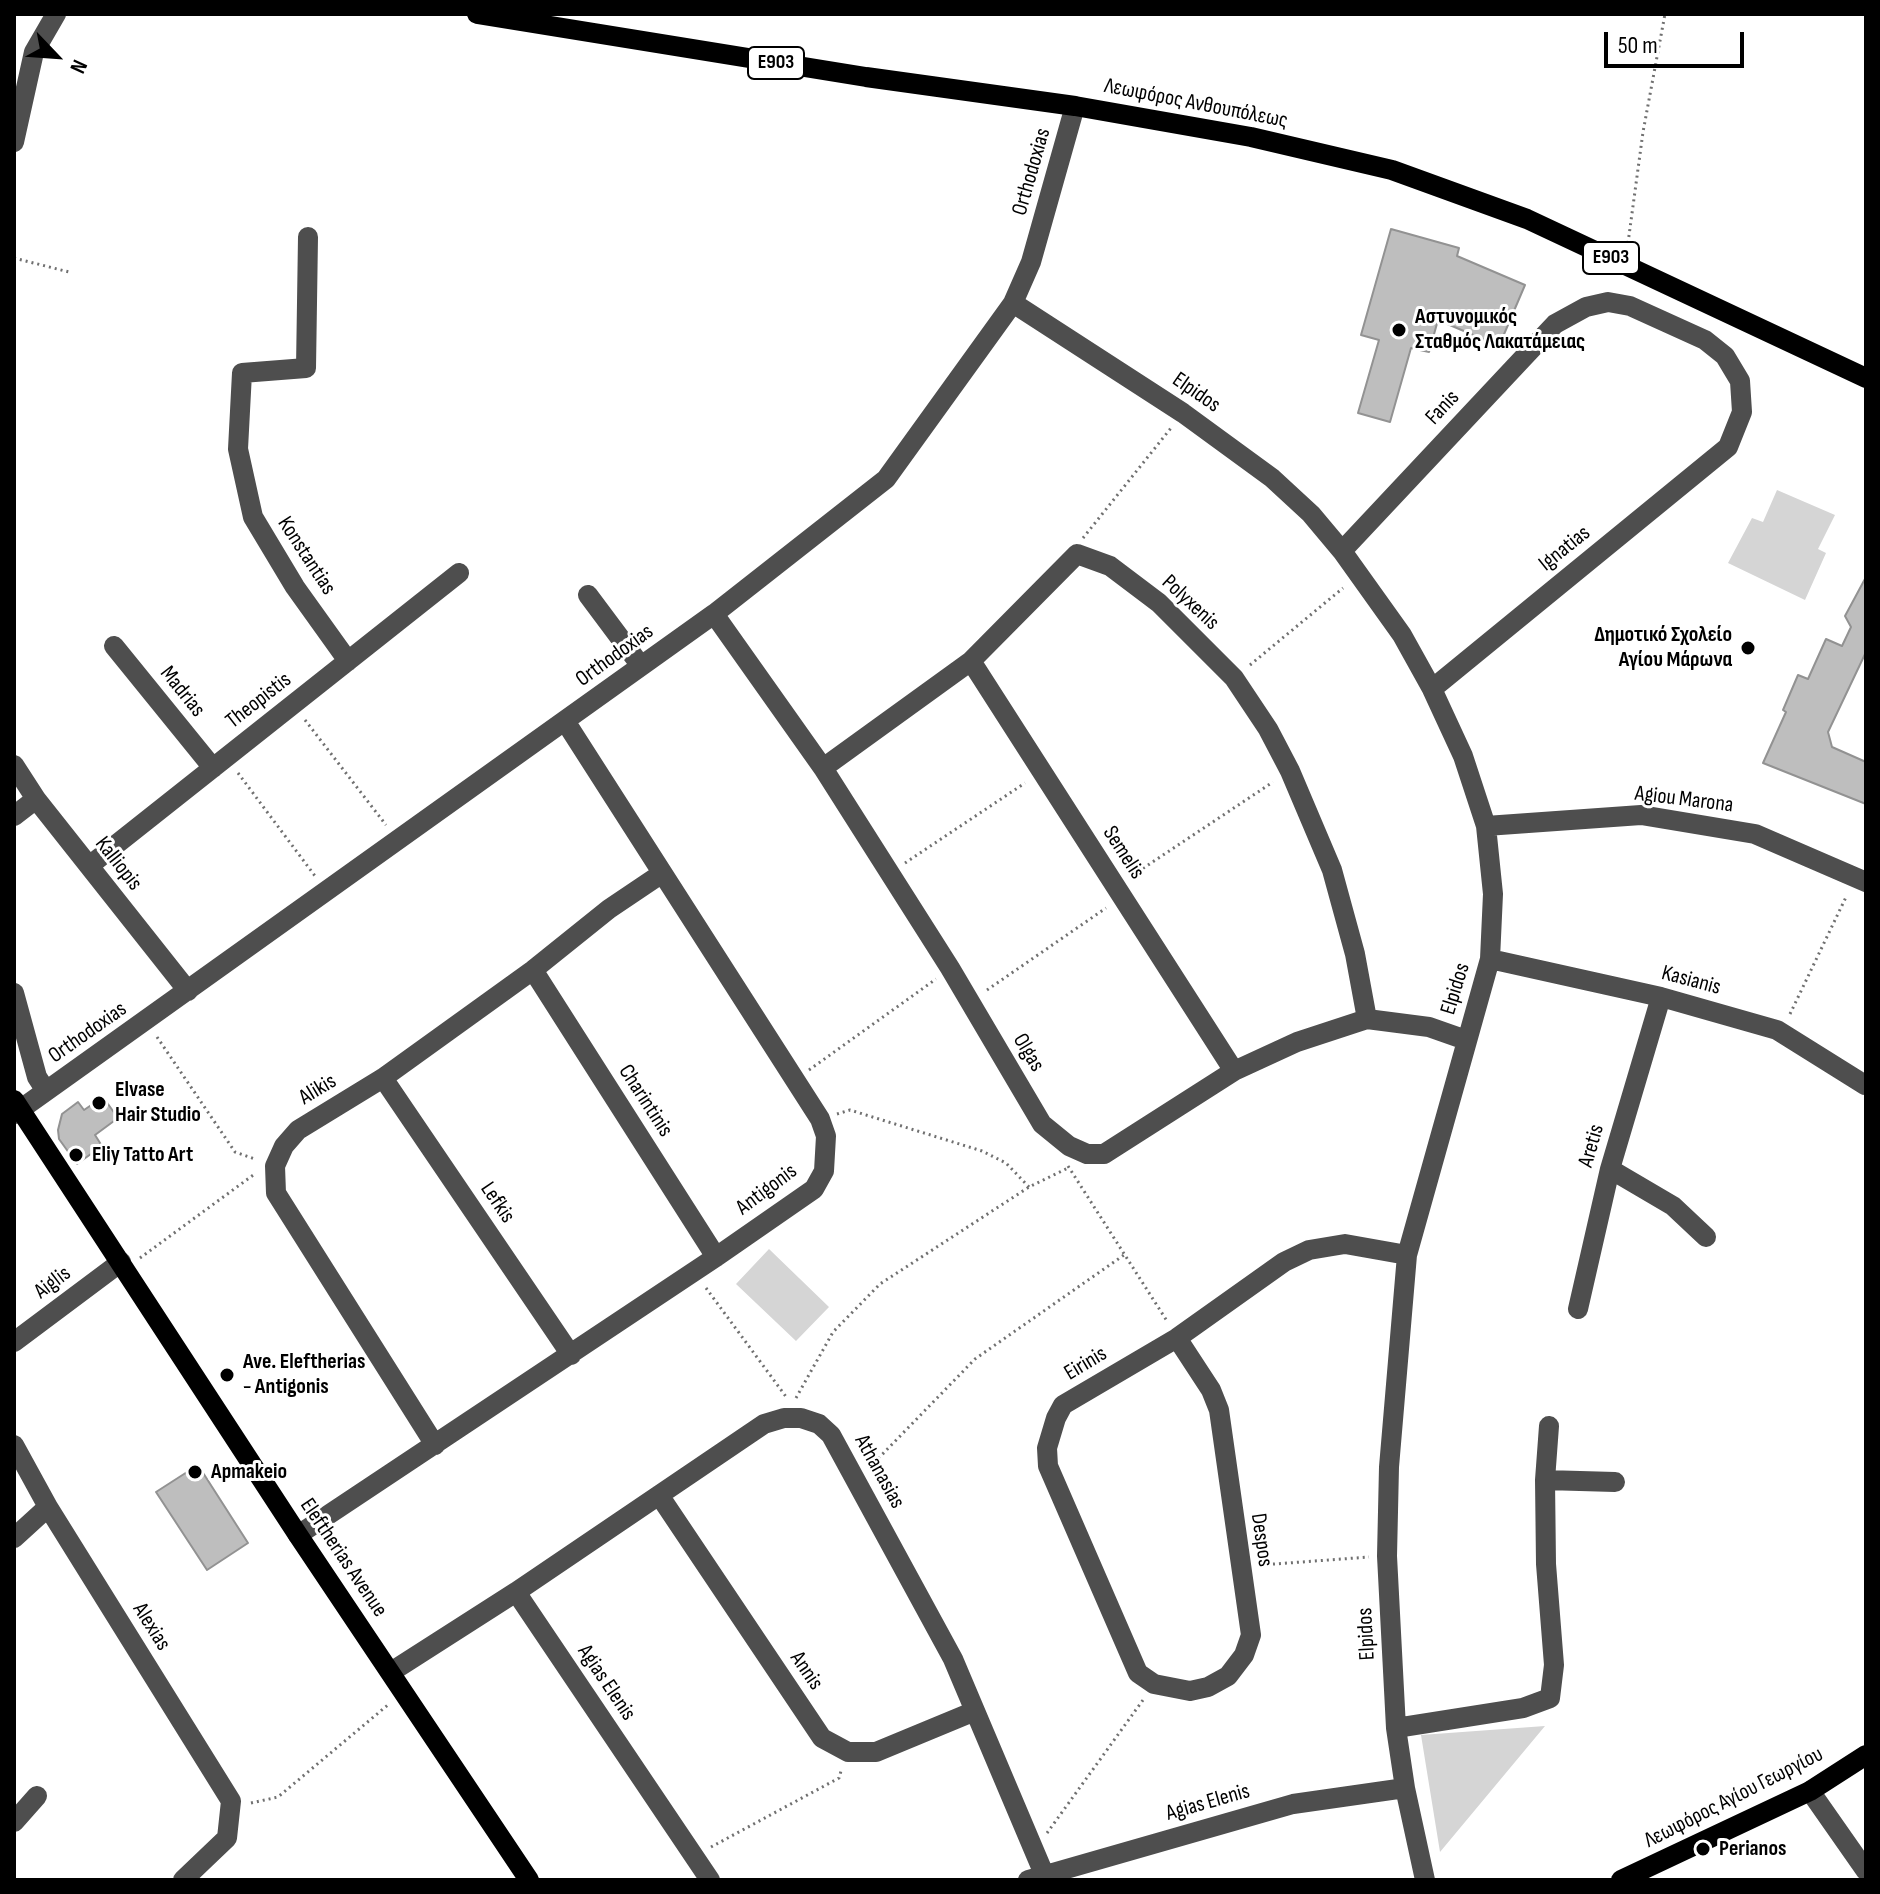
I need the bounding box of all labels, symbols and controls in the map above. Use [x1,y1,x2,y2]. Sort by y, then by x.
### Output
north arrow [16,16,96,96]
scale bar [1608,16,1748,66]
text: 50 m [1618,31,1658,60]
road number: E903 [748,47,804,79]
text: N [63,55,93,77]
street label: Λεωφόρος Ανθουπόλεως [1102,73,1290,135]
street label: Orthodoxias [1007,125,1057,219]
road number: E903 [1583,242,1639,274]
place label: Αστυνομικός Σταθμός Λακατάμειας [1415,304,1585,356]
marker: Αστυνομικός Σταθμός Λακατάμειας [1390,321,1408,339]
street label: Elpidos [1167,367,1225,419]
street label: Fanis [1420,385,1466,431]
street label: Konstantias [271,512,341,600]
street label: Ignatias [1534,520,1596,578]
street label: Polyxenis [1156,570,1224,636]
street label: Orthodoxias [571,619,659,693]
place label: Δημοτικό Σχολείο Αγίου Μάρωνα [1594,622,1732,674]
marker: Δημοτικό Σχολείο Αγίου Μάρωνα [1739,639,1757,657]
street label: Madrias [154,661,210,723]
street label: Theopistis [221,667,297,735]
street label: Agiou Marona [1633,781,1735,819]
street label: Semelis [1096,822,1150,884]
street label: Kalliopis [89,832,147,896]
street label: Elpidos [1436,960,1476,1018]
street label: Kasianis [1659,960,1723,1002]
street label: Orthodoxias [44,997,132,1069]
street label: Olgas [1006,1029,1050,1077]
street label: Charintinis [612,1060,678,1142]
street label: Alikis [295,1069,341,1111]
place label: Elvase Hair Studio [115,1077,201,1128]
marker: Elvase Hair Studio [90,1094,108,1112]
street label: Aretis [1573,1122,1611,1170]
place label: Eliy Tatto Art [92,1142,193,1168]
marker: Eliy Tatto Art [67,1146,85,1164]
street label: Antigonis [731,1159,803,1221]
street label: Lefkis [474,1178,520,1228]
street label: Aiglis [30,1261,76,1305]
street label: Eirinis [1060,1341,1112,1387]
place label: Ave. Eleftherias - Antigonis [243,1349,365,1400]
marker: Ave. Eleftherias - Antigonis [218,1366,236,1384]
street label: Athanasias [848,1430,910,1514]
place label: Apmakeio [211,1459,287,1485]
marker: Apmakeio [186,1463,204,1481]
street label: Eleftherias Avenue [294,1494,392,1622]
street label: Despos [1244,1512,1278,1568]
street label: Alexias [126,1598,176,1656]
street label: Elpidos [1352,1607,1382,1661]
street label: Agias Elenis [571,1640,641,1726]
street label: Annis [784,1647,828,1695]
street label: Λεωφόρος Αγίου Γεωργίου [1640,1742,1828,1854]
street label: Agias Elenis [1163,1778,1253,1828]
place label: Perianos [1719,1836,1786,1862]
marker: Perianos [1694,1840,1712,1858]

